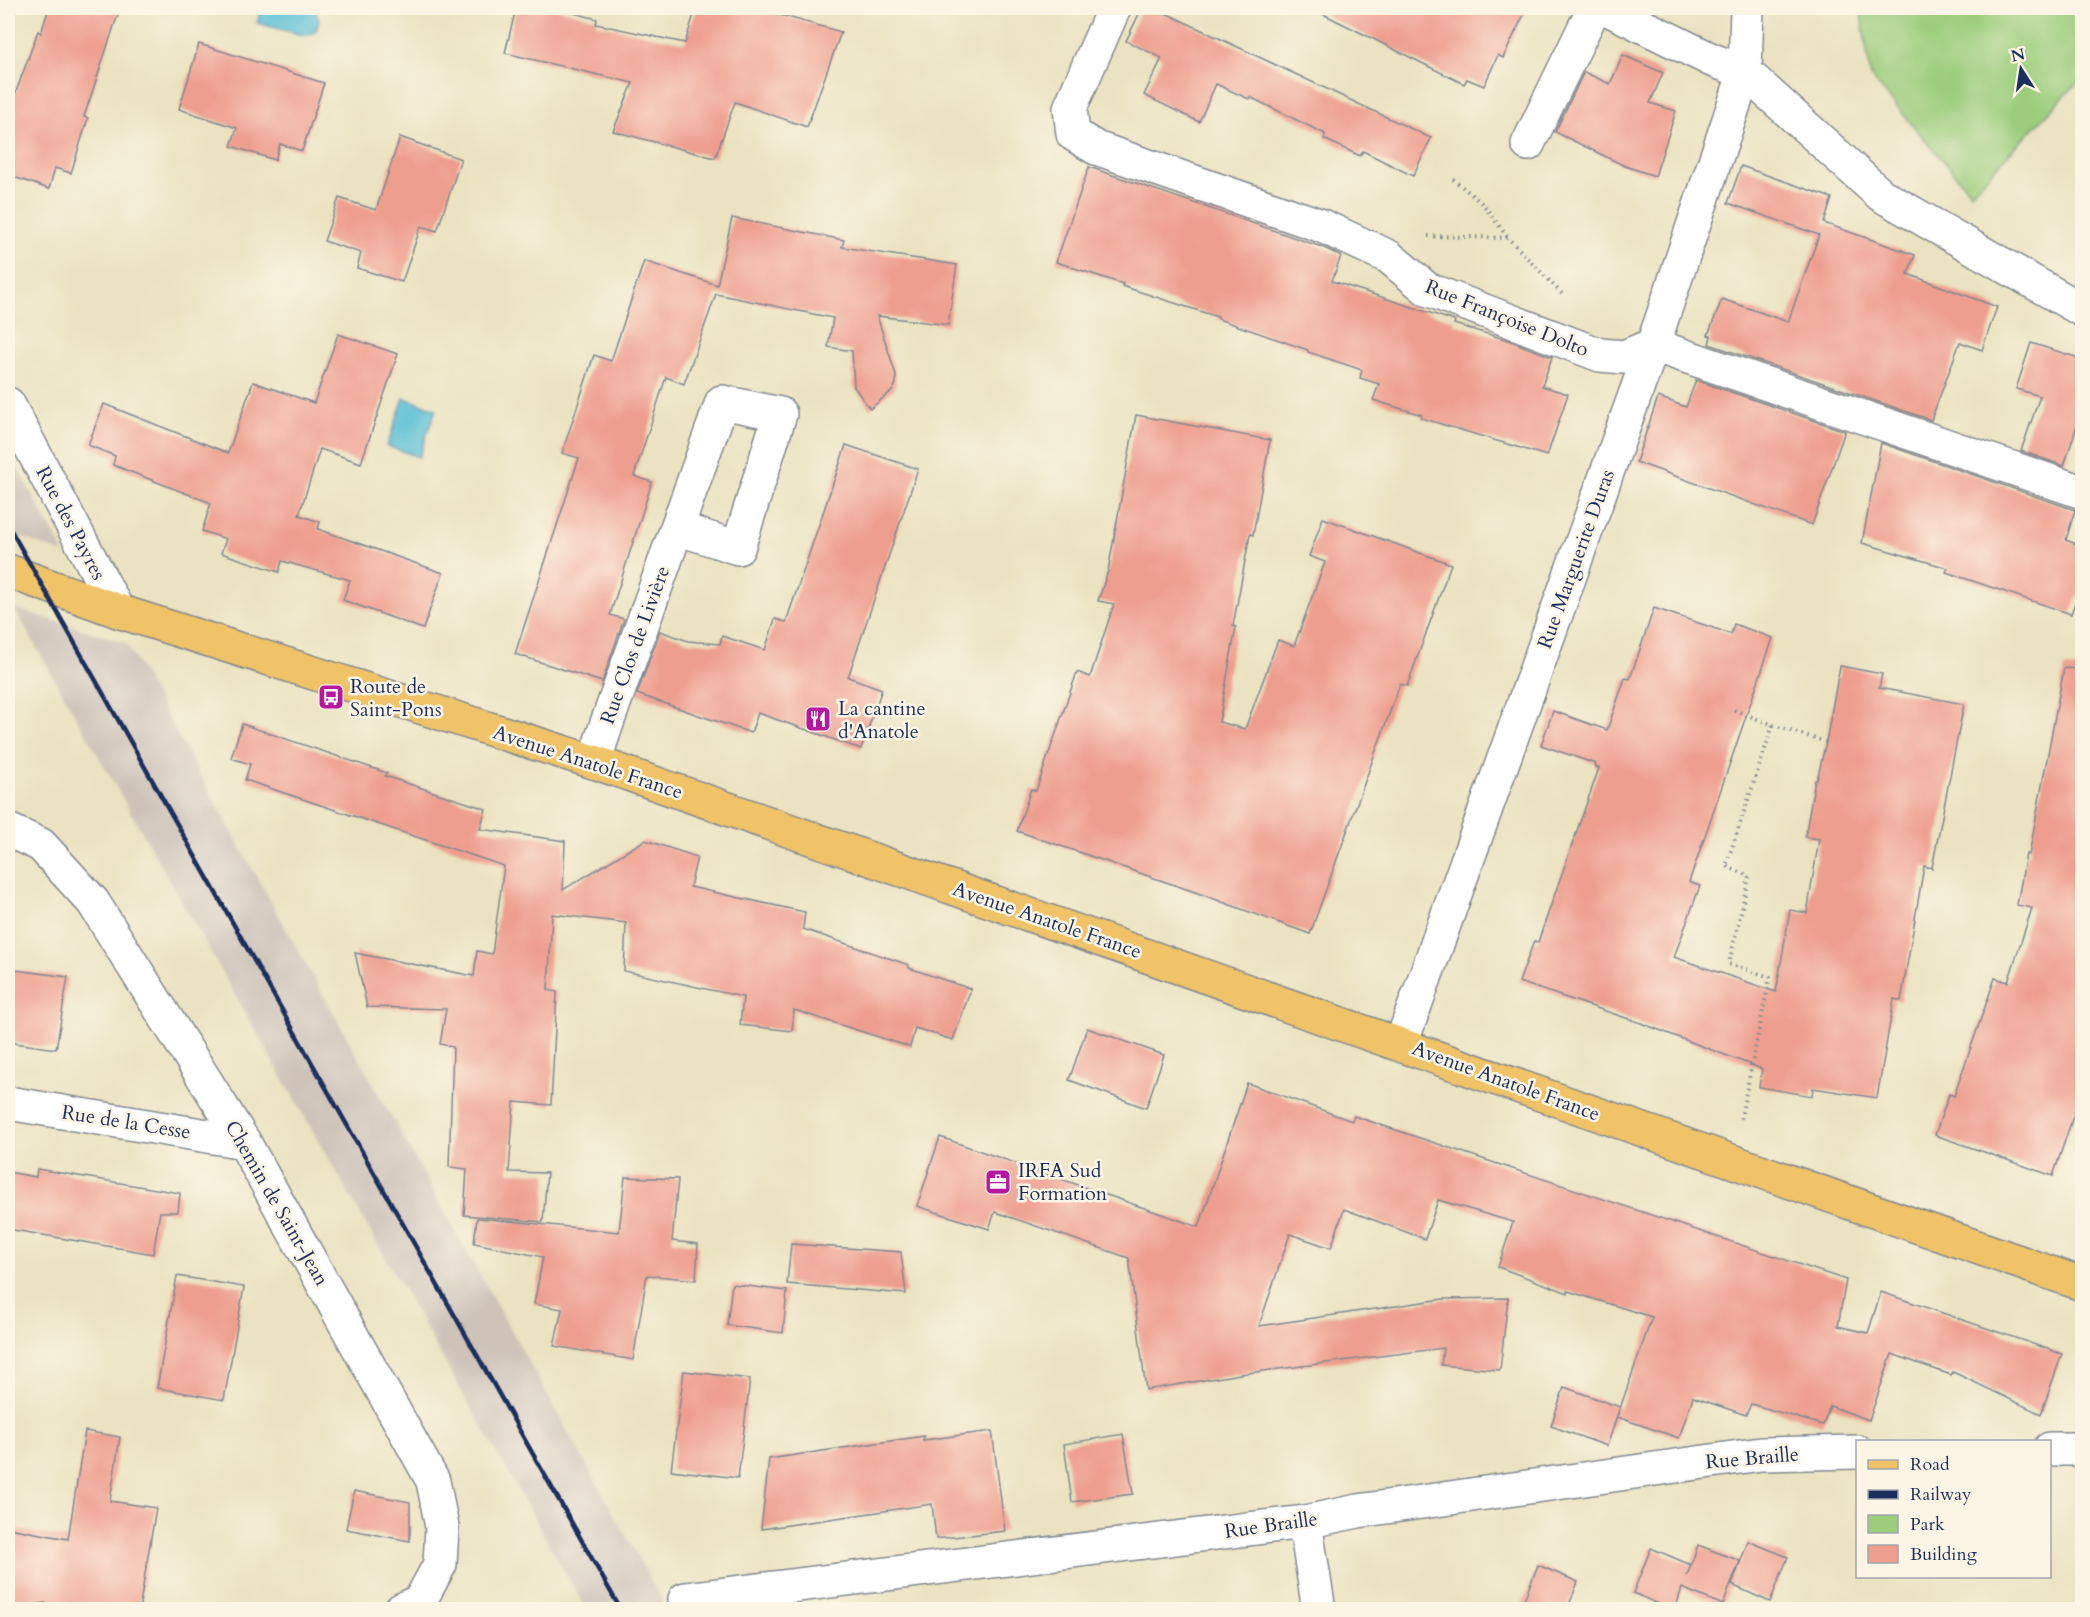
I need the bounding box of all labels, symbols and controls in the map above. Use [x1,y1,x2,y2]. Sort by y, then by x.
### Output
north arrow [1991,39,2051,99]
text: N [2009,43,2027,68]
street label: Rue Françoise Dolto [1421,273,1593,363]
street label: Rue des Payres [30,461,112,585]
street label: Rue Marguerite Duras [1531,466,1621,652]
street label: Rue Clos de Livière [594,562,676,728]
place label: Route de Saint-Pons [350,673,442,723]
bus stop icon: Route de Saint-Pons [316,682,346,712]
place label: La cantine d'Anatole [838,695,926,745]
restaurant icon: La cantine d'Anatole [803,704,833,734]
street label: Avenue Anatole France [490,719,686,805]
street label: Avenue Anatole France [949,875,1145,965]
street label: Avenue Anatole France [1408,1034,1604,1128]
street label: Rue de la Cesse [60,1098,192,1146]
street label: Chemin de Saint-Jean [219,1115,336,1291]
place label: IRFA Sud Formation [1018,1157,1108,1207]
office icon: IRFA Sud Formation [983,1167,1013,1197]
street label: Rue Braille [1704,1440,1800,1476]
legend [1856,1440,2051,1578]
text: Road [1910,1452,1950,1477]
text: Railway [1910,1482,1972,1507]
street label: Rue Braille [1223,1505,1319,1545]
text: Park [1910,1512,1945,1537]
text: Building [1910,1542,1978,1567]

